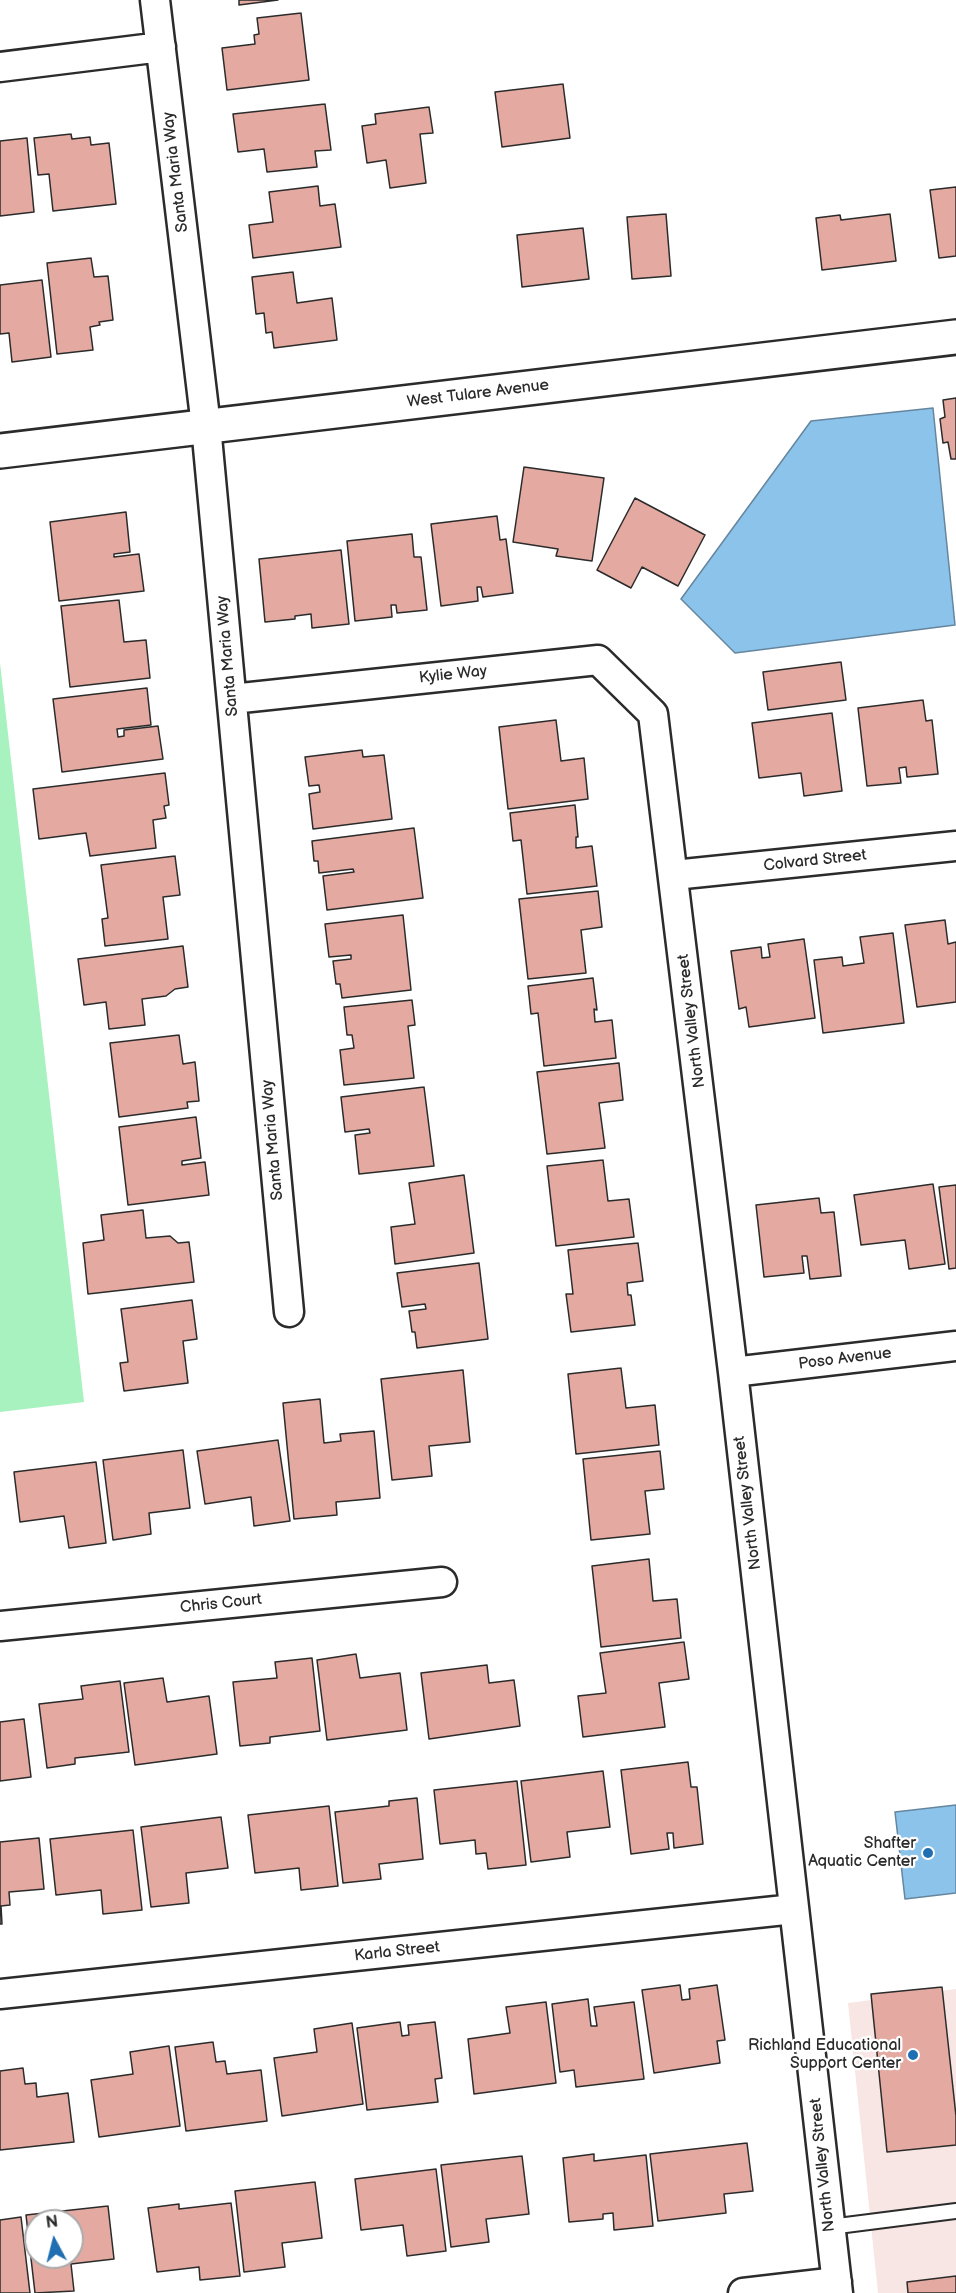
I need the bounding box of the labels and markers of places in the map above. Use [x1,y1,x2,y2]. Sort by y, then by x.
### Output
place label: Shafter Aquatic Center [808,1834,916,1872]
marker: Shafter Aquatic Center [921,1846,935,1860]
place label: Richland Educational Support Center [748,2036,901,2074]
marker: Richland Educational Support Center [906,2048,920,2062]

